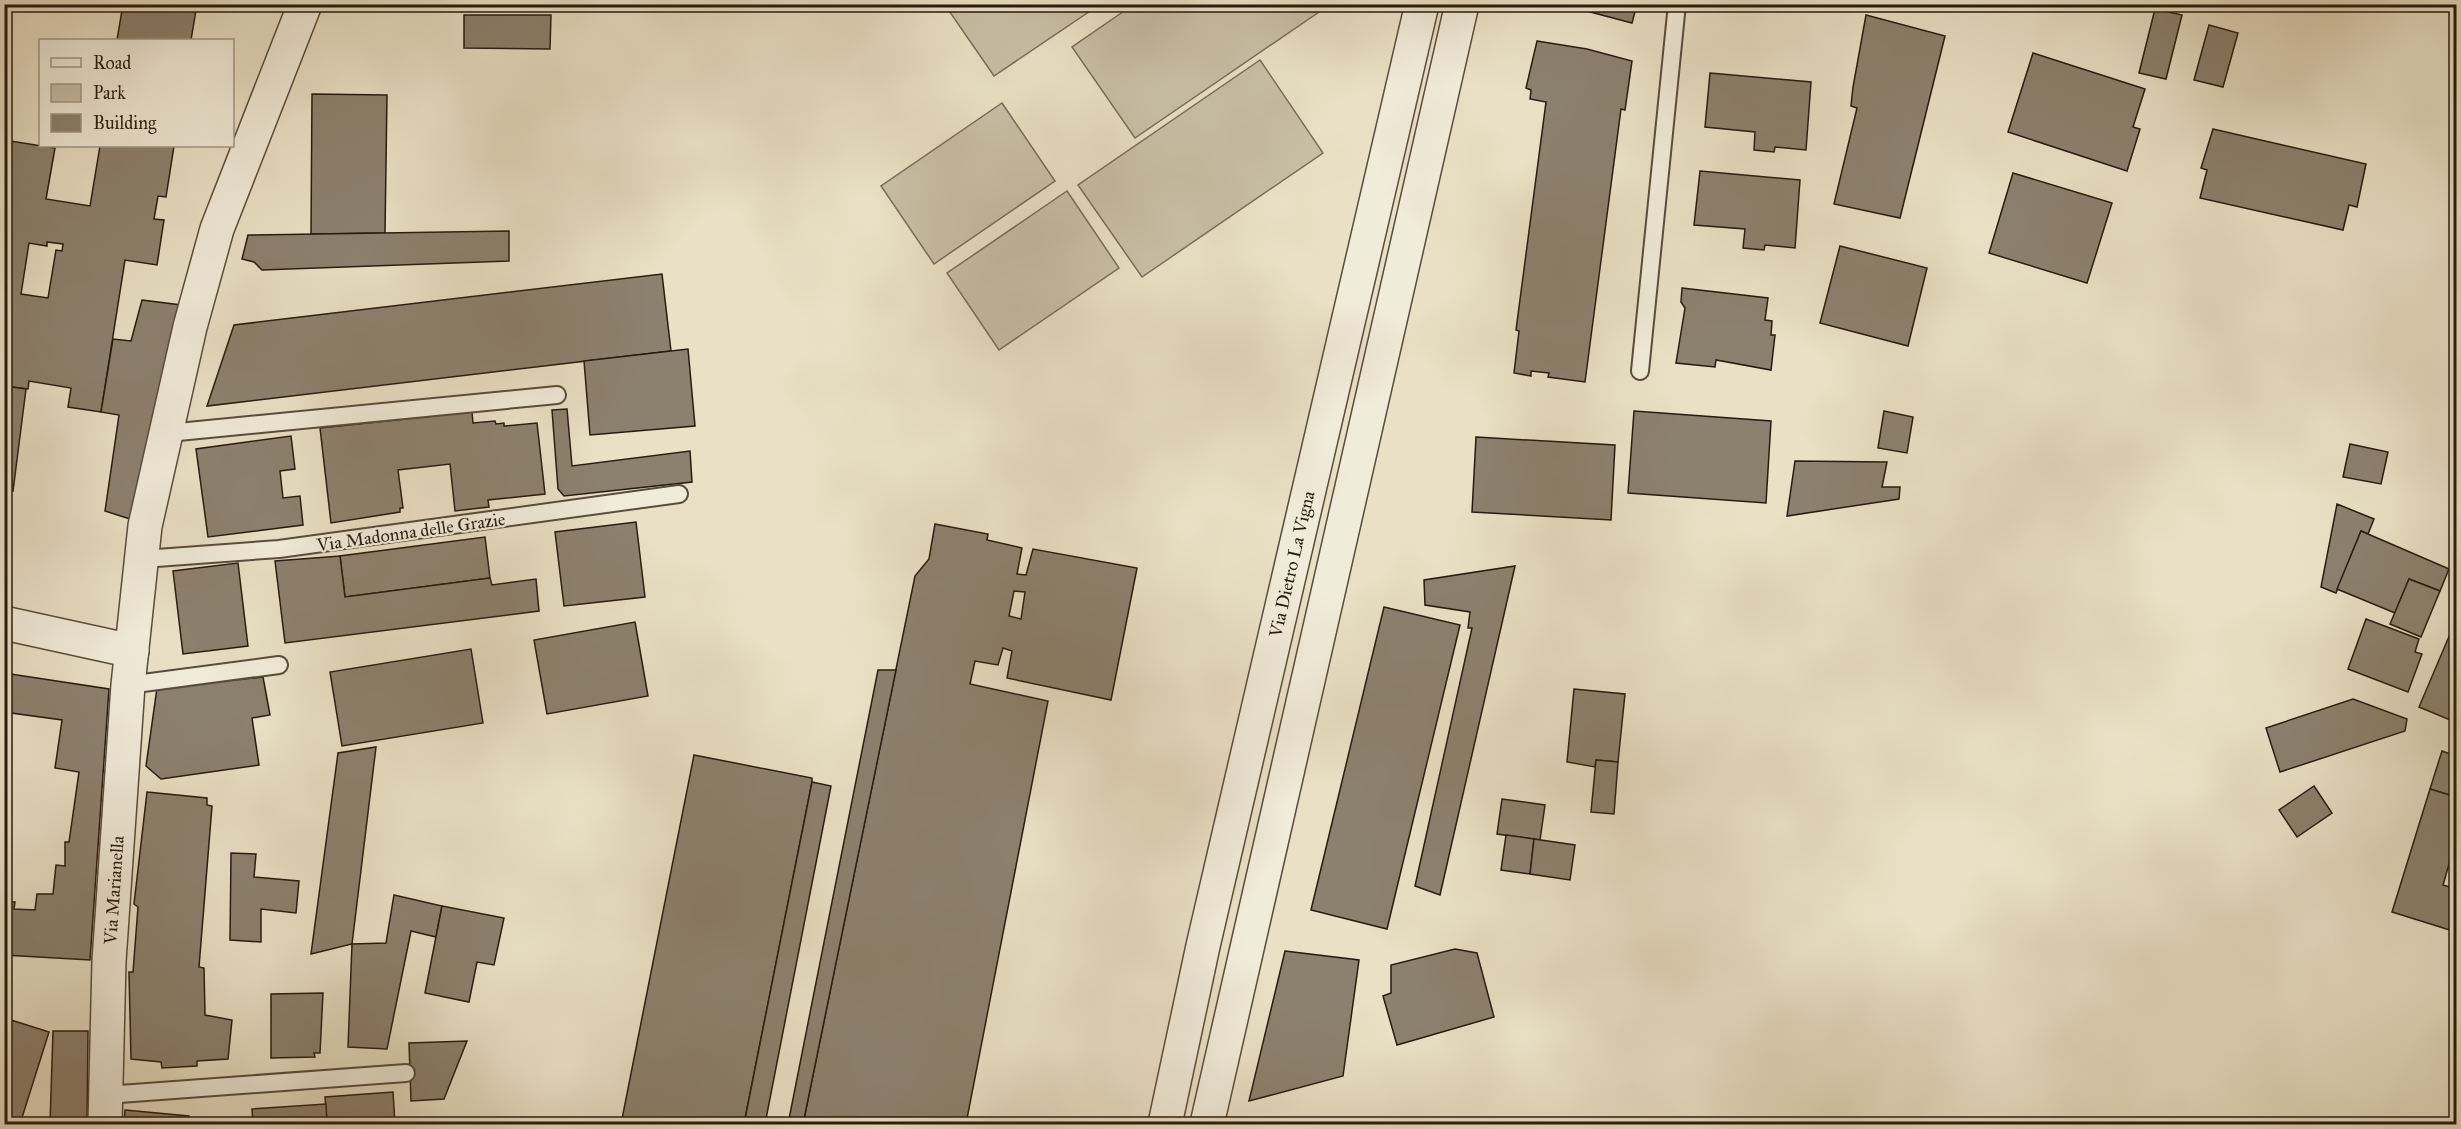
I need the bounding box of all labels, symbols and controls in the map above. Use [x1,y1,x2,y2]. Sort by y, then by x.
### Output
legend [39,39,234,147]
text: Road [93,52,131,74]
text: Park [93,82,126,104]
text: Building [93,112,157,135]
street label: Via Dietro La Vigna [1264,488,1321,641]
street label: Via Madonna delle Grazie [314,508,507,556]
street label: Via Marianella [99,834,129,946]

